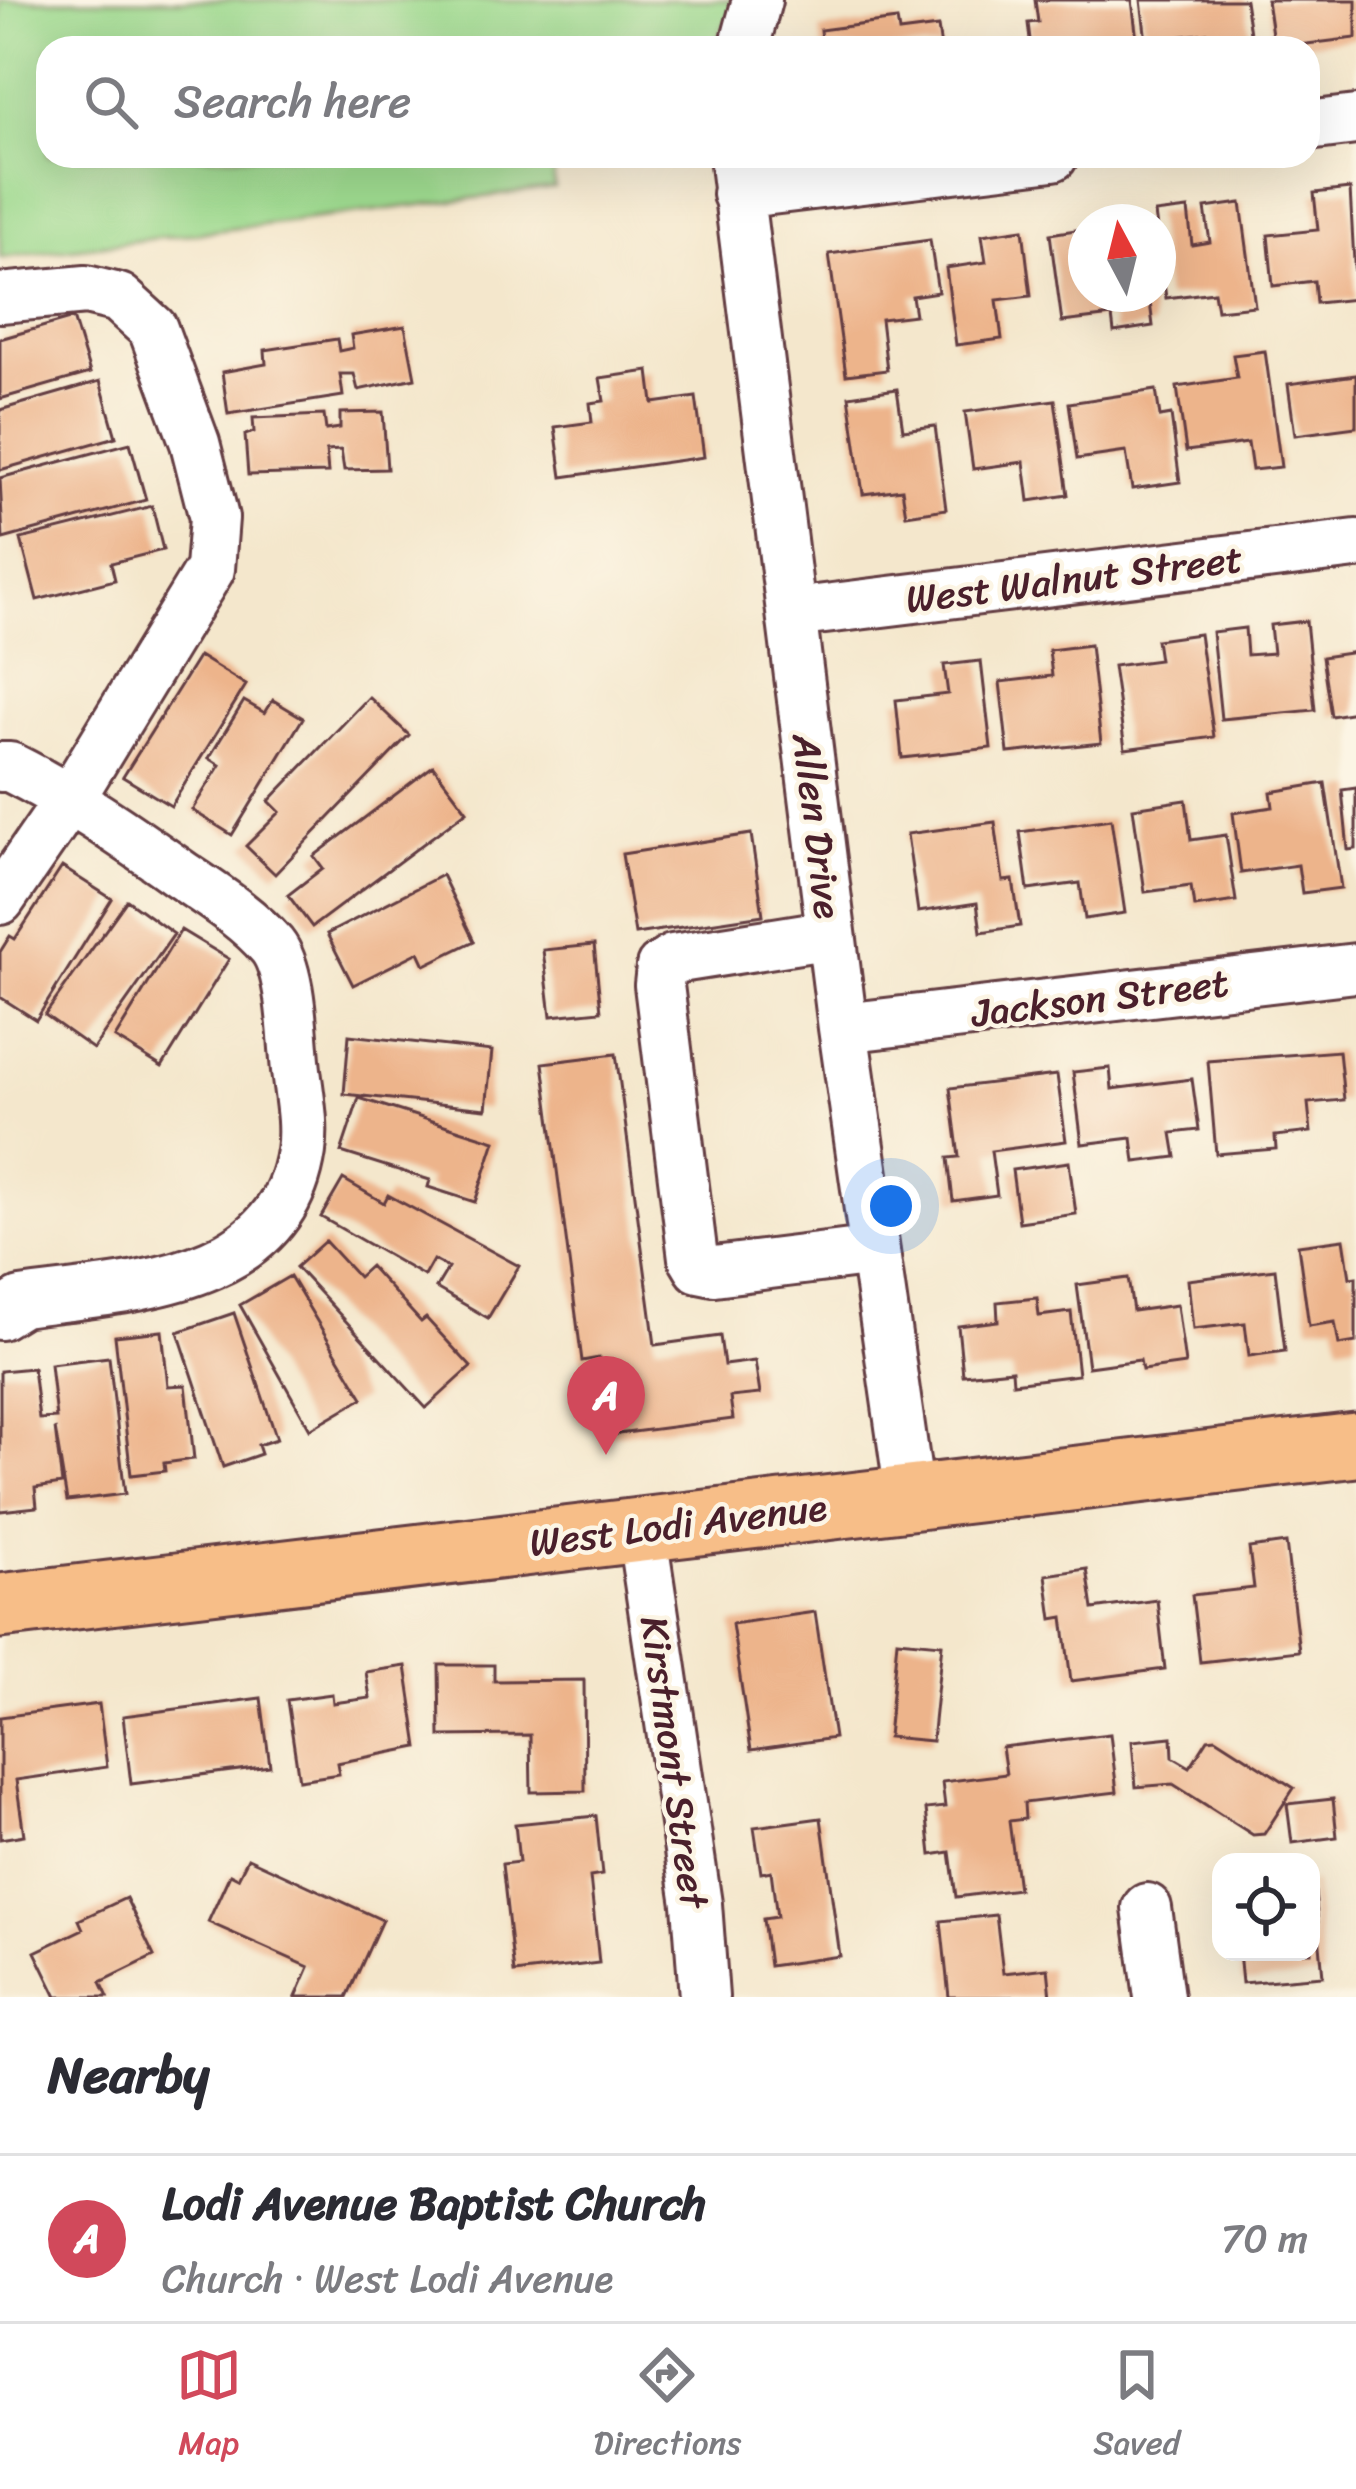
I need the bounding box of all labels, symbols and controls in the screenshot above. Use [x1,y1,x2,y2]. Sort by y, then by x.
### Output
search box [36,36,1320,168]
text: Search here [174,62,411,142]
icon: search [78,69,144,135]
north arrow [1068,204,1176,312]
street label: West Walnut Street [902,524,1246,633]
street label: Allen Drive [772,728,863,923]
street label: Jackson Street [966,948,1233,1048]
your location [861,1176,921,1236]
pin: A [567,1356,645,1455]
street label: West Lodi Avenue [525,1472,831,1577]
street label: Kirstmont Street [620,1612,729,1914]
map controls [1212,1853,1320,1961]
button: locate [1212,1853,1320,1961]
text: Nearby [48,2030,209,2120]
text: Lodi Avenue Baptist Church [162,2164,706,2244]
text: A [74,2204,100,2273]
text: 70 m [1221,2204,1308,2273]
text: Church · West Lodi Avenue [162,2244,613,2313]
tab: Map [176,2342,242,2472]
tab: Directions [594,2342,741,2472]
tab: Saved [1093,2342,1180,2472]

